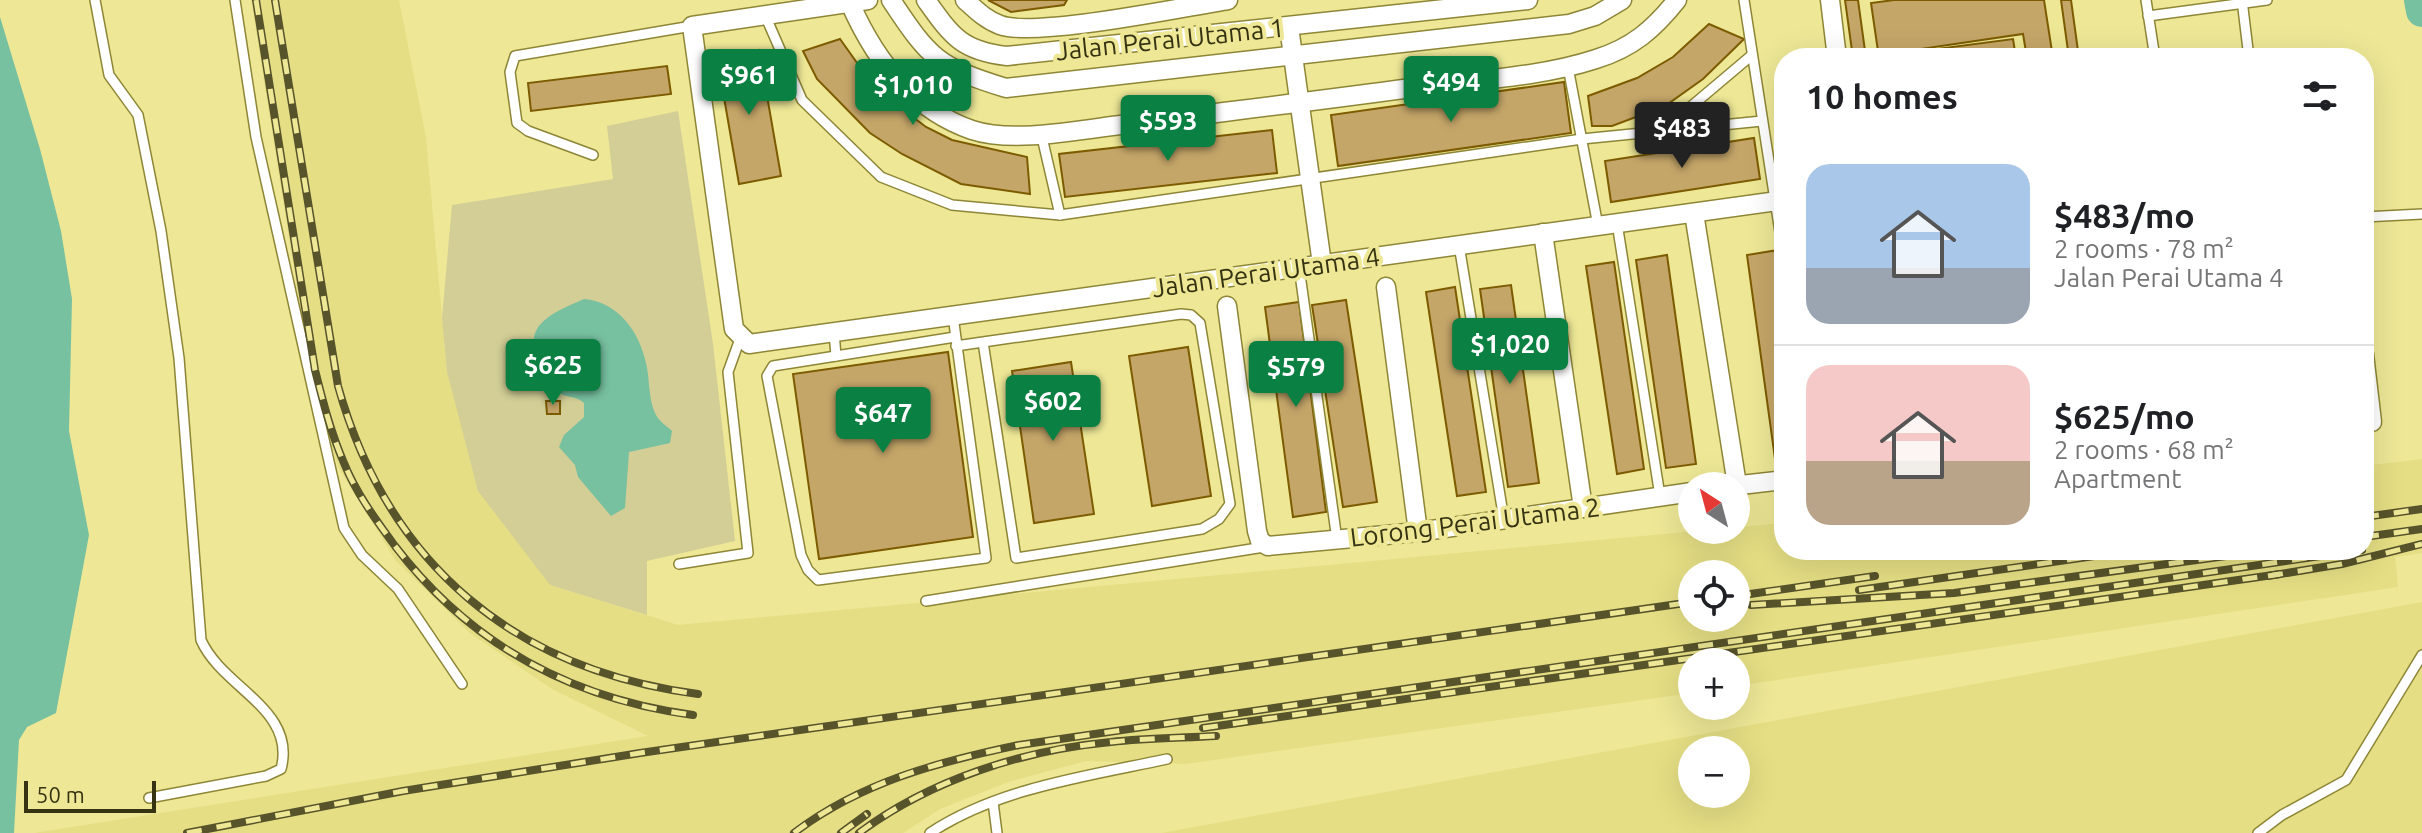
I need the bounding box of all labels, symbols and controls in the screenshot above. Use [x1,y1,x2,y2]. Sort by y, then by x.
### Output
street label: Jalan Perai Utama 1 [1054,13,1286,65]
pin: $961 [702,49,796,117]
pin: $494 [1404,56,1498,124]
pin: $1,010 [848,59,978,127]
text: $961 [720,60,778,89]
text: $494 [1422,67,1480,96]
text: $1,010 [873,70,953,99]
icon: filters [2298,74,2342,118]
text: 10 homes [1806,77,1958,115]
pin: $593 [1121,95,1215,163]
pin: $483 [1635,102,1729,170]
text: $593 [1139,106,1197,135]
text: $483 [1653,113,1711,142]
icon: home [1870,196,1966,292]
text: $483/mo [2054,196,2195,234]
text: 2 rooms · 78 m² [2054,234,2234,263]
street label: Jalan Perai Utama 4 [1150,242,1382,302]
text: Jalan Perai Utama 4 [2054,263,2284,292]
pin: $1,020 [1445,318,1575,386]
text: $1,020 [1470,329,1550,358]
pin: $625 [506,339,600,407]
pin: $579 [1249,341,1343,409]
text: $625 [524,350,582,379]
text: $579 [1267,352,1325,381]
pin: $602 [1006,375,1100,443]
text: $602 [1024,386,1082,415]
pin: $647 [836,387,930,455]
icon: home [1870,397,1966,493]
text: $625/mo [2054,397,2195,435]
text: $647 [854,398,912,427]
text: 2 rooms · 68 m² [2054,435,2234,464]
text: Apartment [2054,464,2181,493]
north arrow [1678,472,1750,544]
map controls [1678,472,1750,808]
street label: Lorong Perai Utama 2 [1348,492,1602,552]
button: locate [1678,560,1750,632]
button: + [1678,648,1750,720]
button: − [1678,736,1750,808]
scale bar [24,777,156,813]
text: 50 m [36,782,85,807]

